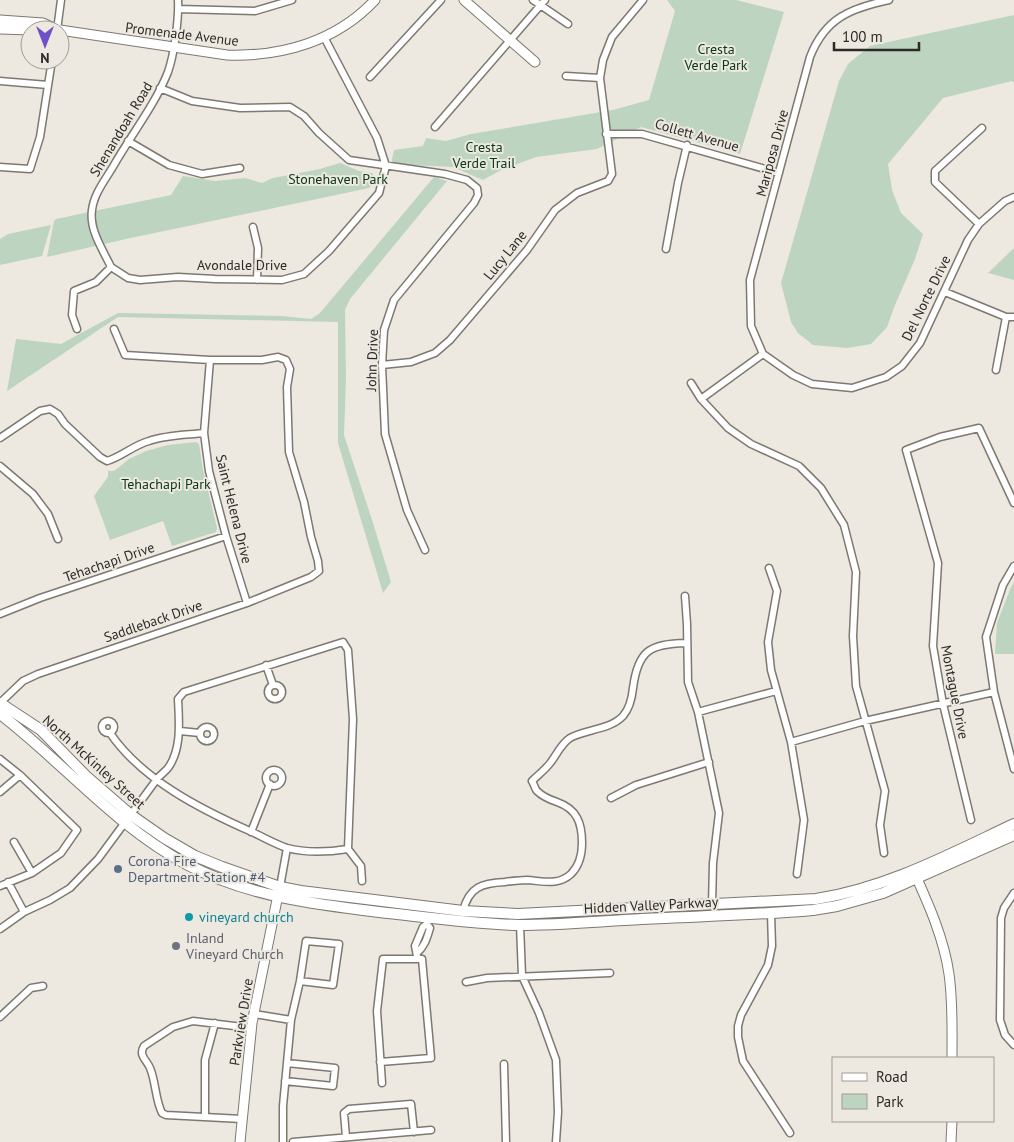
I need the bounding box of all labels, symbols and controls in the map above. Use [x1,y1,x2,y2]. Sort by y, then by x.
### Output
street label: Promenade Avenue [124,18,240,50]
north arrow [20,20,70,70]
scale bar [834,20,919,52]
text: 100 m [842,27,883,46]
park label: Cresta Verde Park [683,40,748,74]
text: N [40,49,50,67]
street label: Shenandoah Road [86,78,156,180]
street label: Mariposa Drive [752,107,792,199]
street label: Collett Avenue [653,114,741,156]
park label: Cresta Verde Trail [452,138,515,172]
park label: Stonehaven Park [288,170,388,188]
street label: Lucy Lane [479,226,531,284]
street label: Del Norte Drive [898,252,954,344]
street label: Avondale Drive [197,256,287,274]
street label: John Drive [362,329,382,392]
street label: Saint Helena Drive [212,453,256,565]
park label: Tehachapi Park [121,475,211,493]
street label: Tehachapi Drive [61,538,157,586]
street label: Saddleback Drive [101,596,205,646]
street label: Montague Drive [937,644,973,740]
street label: North McKinley Street [39,711,149,813]
place label: Corona Fire Department Station #4 [128,852,265,886]
marker: Corona Fire Department Station #4 [112,863,124,875]
street label: Hidden Valley Parkway [583,892,719,918]
place label: vineyard church [199,908,294,926]
marker: vineyard church [183,911,195,923]
place label: Inland Vineyard Church [185,929,284,963]
marker: Inland Vineyard Church [170,940,182,952]
street label: Parkview Drive [225,977,257,1067]
legend [832,1057,994,1122]
text: Road [876,1067,908,1086]
text: Park [876,1092,904,1111]

